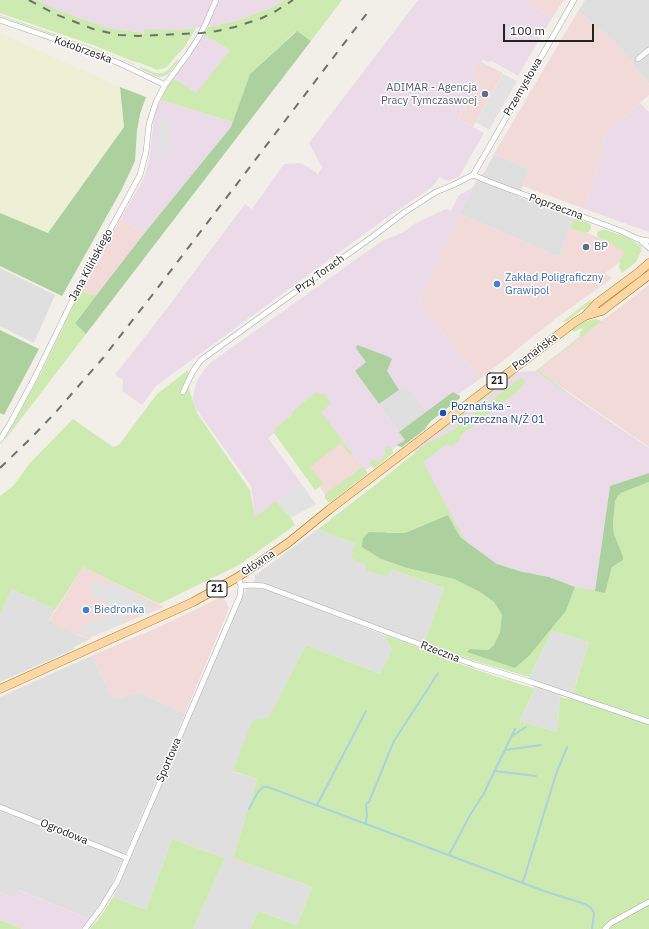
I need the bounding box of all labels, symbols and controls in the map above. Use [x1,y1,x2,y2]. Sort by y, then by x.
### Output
scale bar [505,16,596,42]
text: 100 m [510,23,545,38]
street label: Kołobrzeska [52,33,114,67]
street label: Przemysłowa [501,55,545,119]
place label: ADIMAR - Agencja Pracy Tymczaswoej [381,81,477,107]
marker: ADIMAR - Agencja Pracy Tymczaswoej [480,89,490,99]
street label: Poprzeczna [527,191,585,223]
street label: Jana Kilińskiego [66,227,116,303]
place label: BP [594,240,608,254]
marker: BP [581,242,591,252]
street label: Przy Torach [293,252,347,296]
place label: Zakład Poligraficzny Grawipol [505,271,604,297]
marker: Zakład Poligraficzny Grawipol [492,279,502,289]
street label: Poznańska [510,331,560,373]
road number: 21 [487,373,507,389]
place label: Poznańska - Poprzeczna N/Ż 01 [451,400,545,426]
marker: Poznańska - Poprzeczna N/Ż 01 [438,408,448,418]
street label: Główna [239,547,277,579]
road number: 21 [207,581,227,597]
place label: Biedronka [94,603,144,617]
marker: Biedronka [81,605,91,615]
street label: Rzeczna [419,639,461,665]
street label: Sportowa [154,736,184,784]
street label: Ogrodowa [38,816,90,848]

